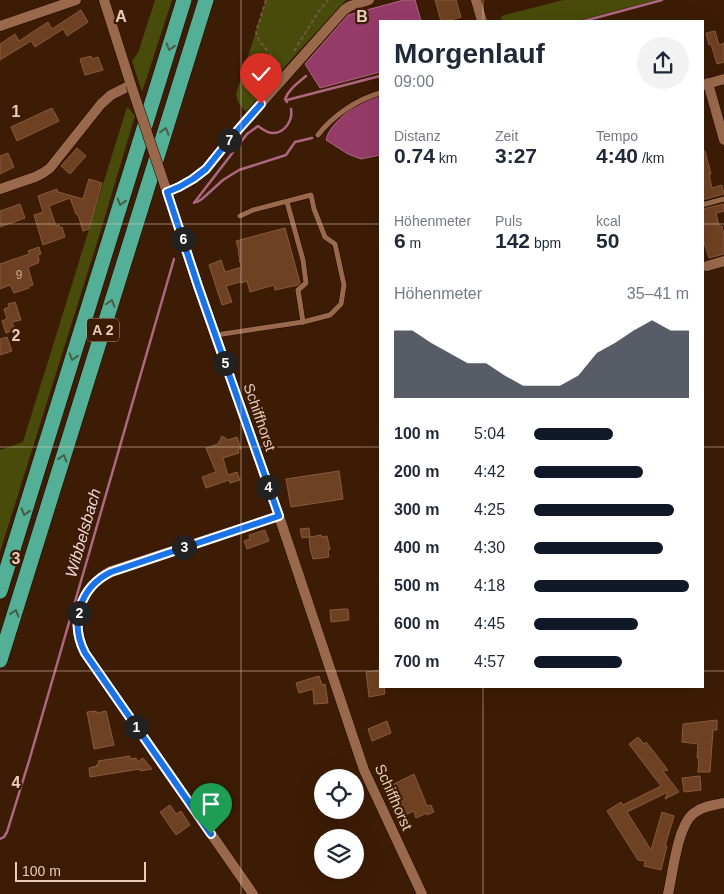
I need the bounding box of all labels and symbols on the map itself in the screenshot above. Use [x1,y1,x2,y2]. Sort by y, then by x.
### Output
text: A [115,8,127,25]
text: B [356,8,368,25]
one-way arrow [165,42,175,50]
pin [240,53,282,104]
text: 1 [12,103,21,120]
one-way arrow [159,128,169,136]
pin: 7 [216,128,242,152]
one-way arrow [117,197,127,205]
pin: 6 [170,226,196,252]
house number: 9 [16,268,23,282]
one-way arrow [106,299,116,308]
road number: A 2 [87,318,119,342]
text: 2 [12,327,21,344]
pin: 5 [212,350,238,376]
one-way arrow [69,352,79,360]
street label: Schiffhorst [240,381,280,454]
one-way arrow [57,455,67,463]
pin: 4 [256,474,280,500]
water label: Wibbelsbach [62,487,104,579]
one-way arrow [20,507,30,516]
pin: 3 [172,534,196,560]
text: 3 [12,550,21,567]
pin: 2 [66,600,92,626]
one-way arrow [9,610,19,618]
pin: 1 [124,714,148,740]
street label: Schiffhorst [372,761,416,833]
text: 4 [12,774,21,791]
pin [190,783,232,834]
scale bar [15,859,146,882]

